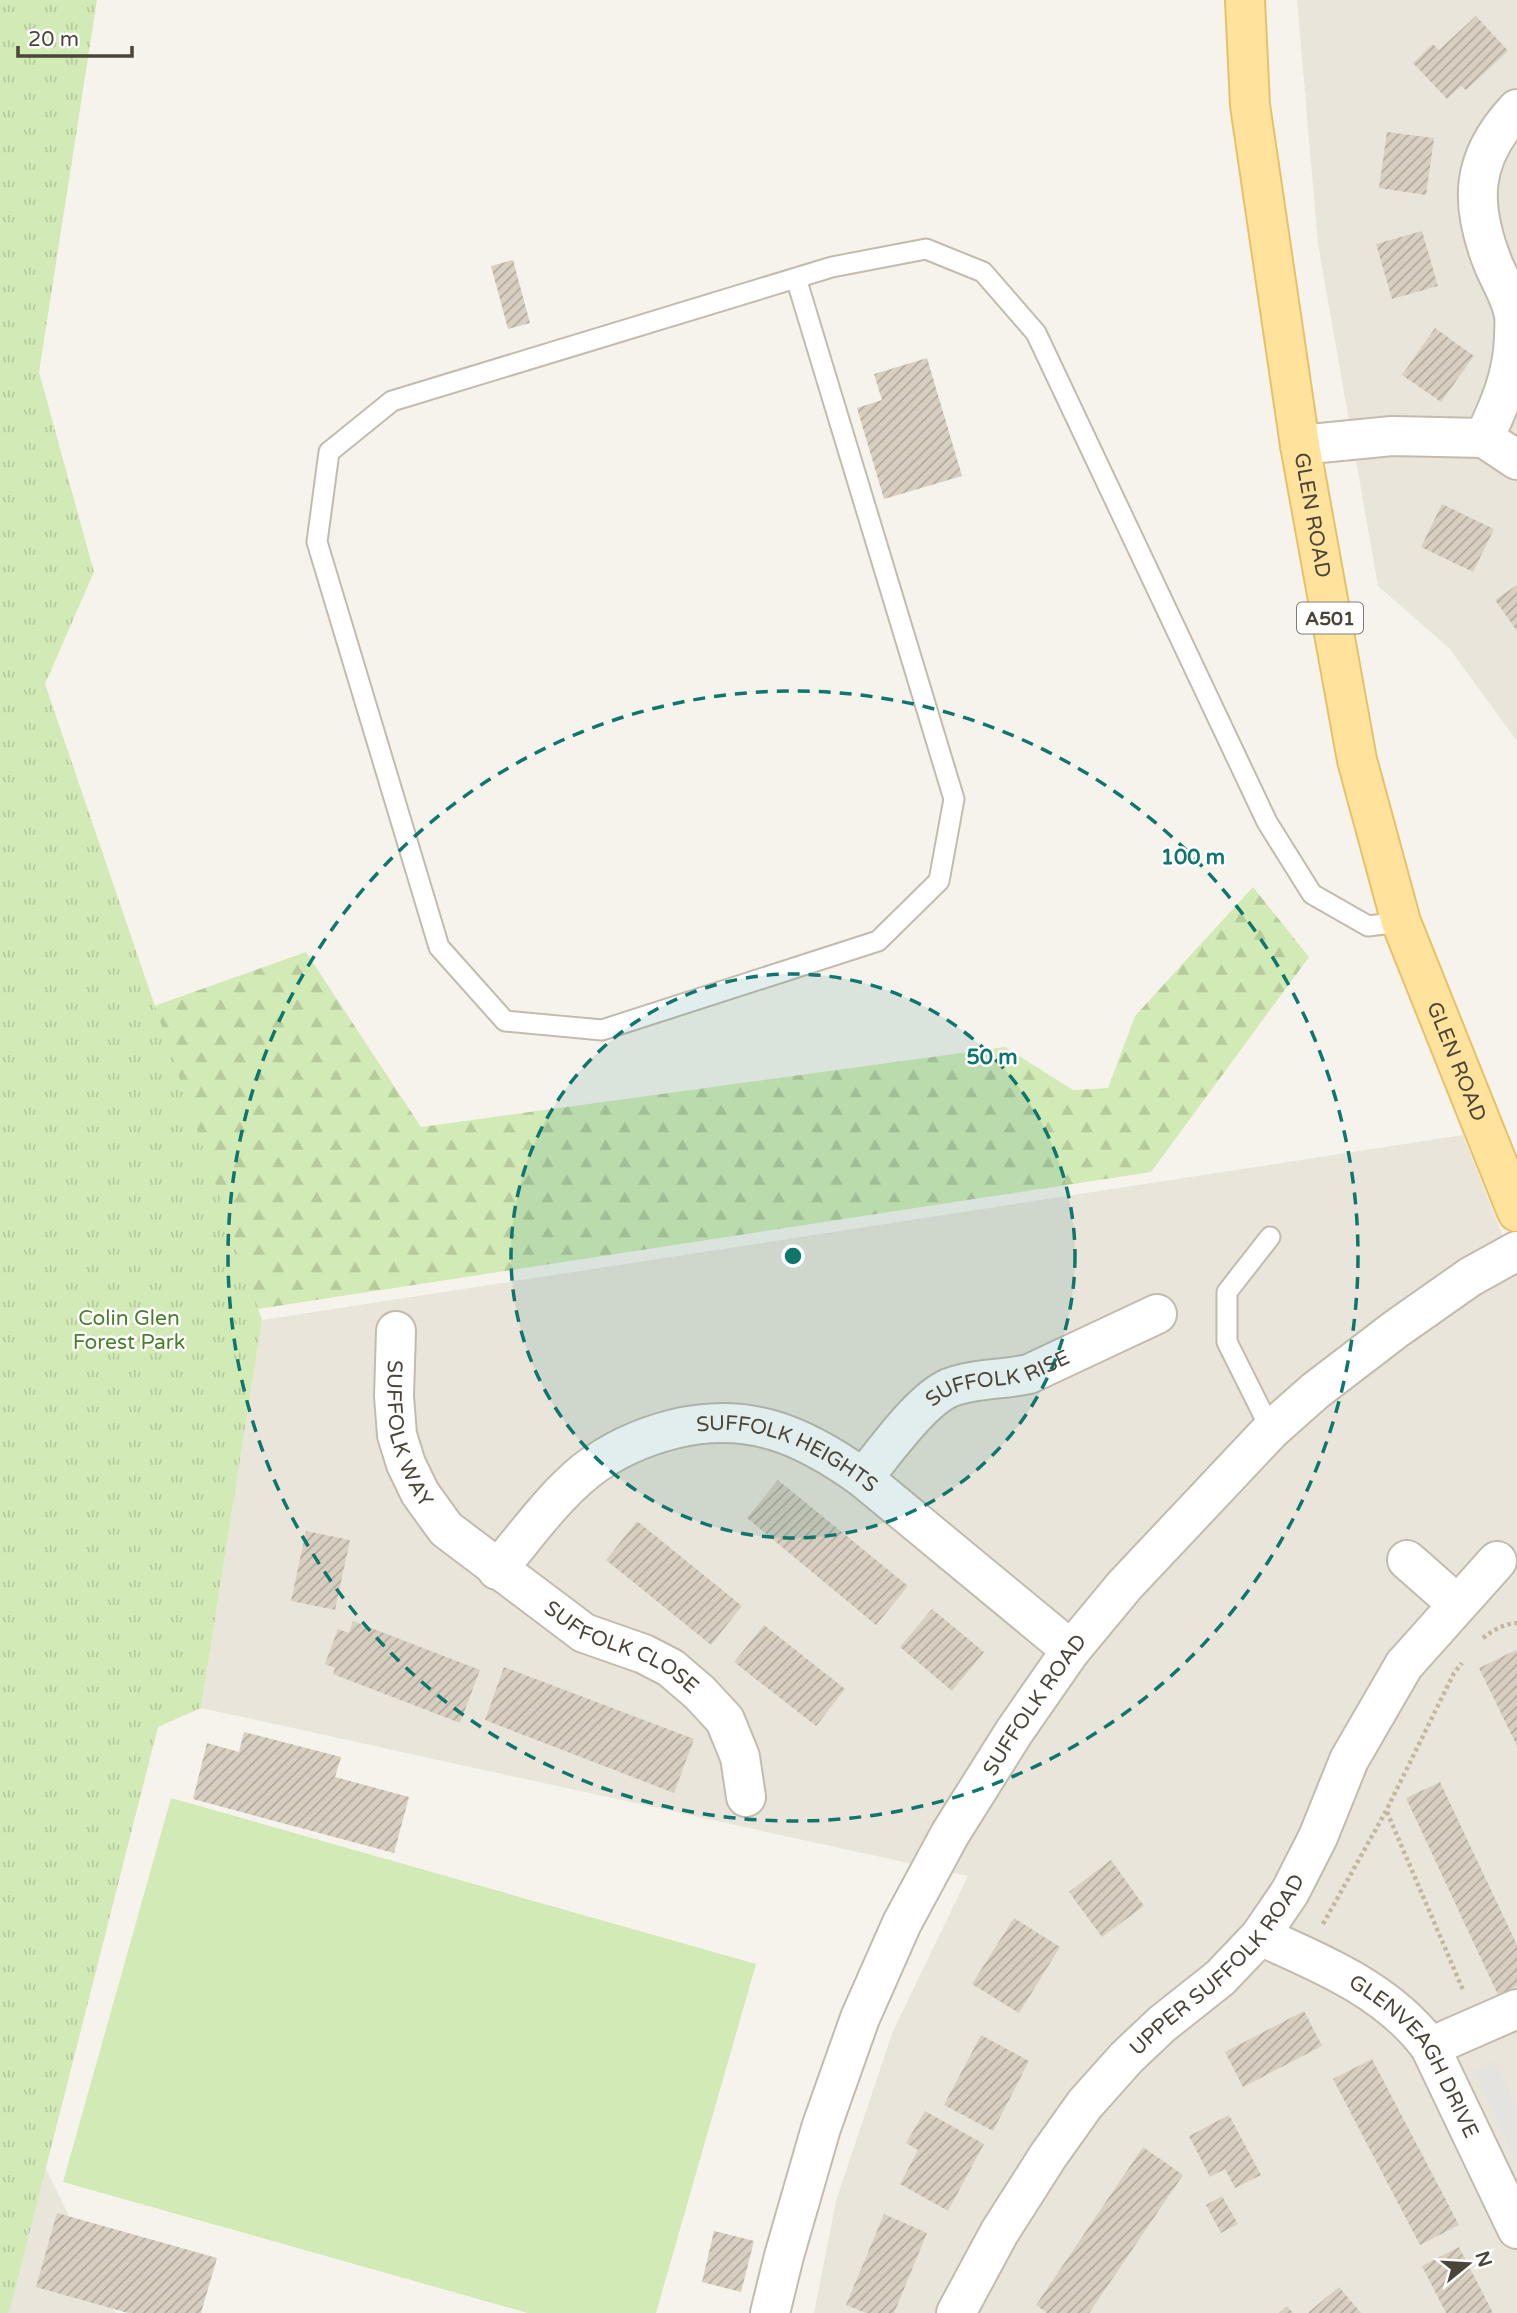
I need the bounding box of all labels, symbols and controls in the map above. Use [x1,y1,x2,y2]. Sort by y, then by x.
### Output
scale bar [18,14,131,58]
text: 20 m [28,27,79,52]
street label: GLEN ROAD [1289,451,1336,580]
road number: A501 [1297,603,1363,634]
text: 100 m [1161,845,1225,870]
street label: GLEN ROAD [1421,998,1492,1125]
text: 50 m [966,1045,1018,1070]
centre of rings [781,1244,805,1268]
park label: Colin Glen Forest Park [73,1306,185,1355]
street label: SUFFOLK RISE [921,1345,1074,1412]
street label: SUFFOLK WAY [381,1360,438,1512]
street label: SUFFOLK HEIGHTS [695,1411,883,1498]
street label: SUFFOLK CLOSE [539,1596,703,1699]
street label: SUFFOLK ROAD [978,1629,1092,1780]
street label: UPPER SUFFOLK ROAD [1125,1870,1310,2061]
street label: GLENVEAGH DRIVE [1344,1970,1484,2142]
north arrow [1433,2229,1503,2299]
text: N [1470,2248,1496,2270]

